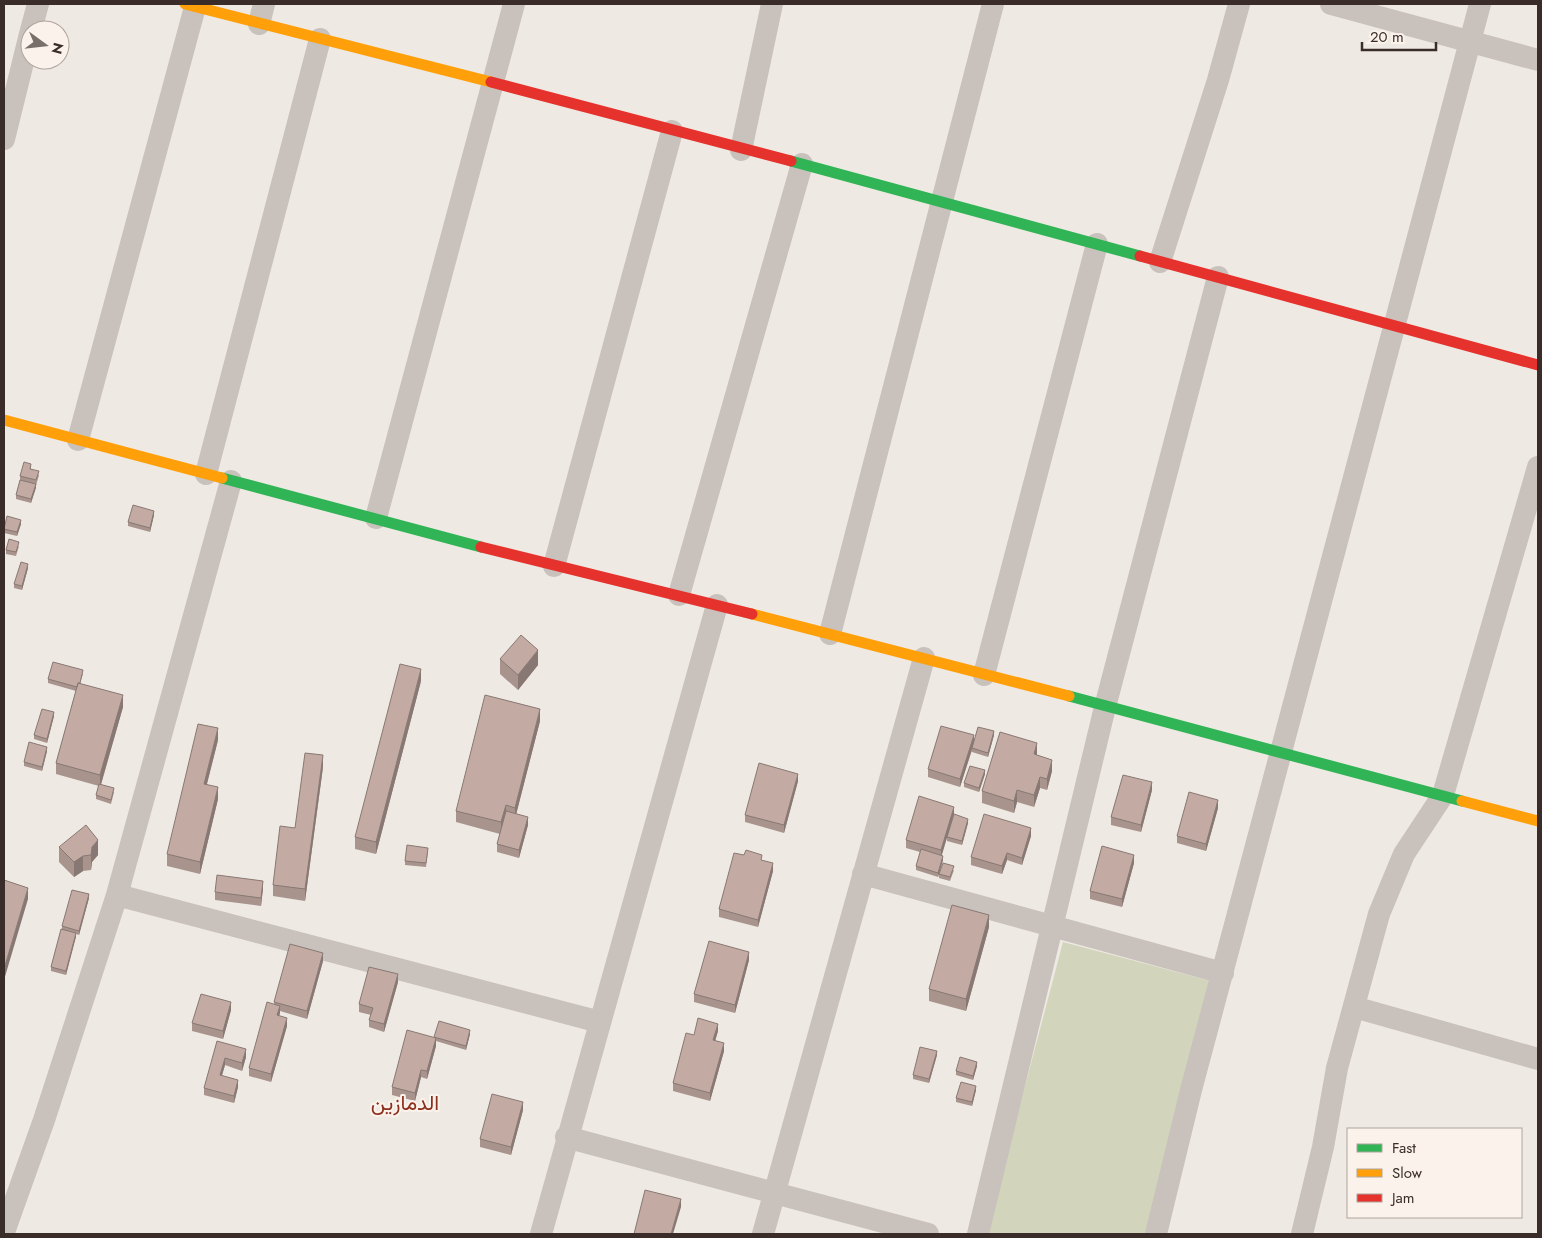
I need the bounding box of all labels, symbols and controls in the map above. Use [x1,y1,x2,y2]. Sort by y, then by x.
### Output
north arrow [20,20,70,70]
scale bar [1362,20,1436,52]
text: 20 m [1370,26,1404,48]
text: N [46,40,69,56]
district label: الدمازين [371,1088,439,1118]
legend [1347,1128,1522,1218]
text: Fast [1392,1137,1416,1159]
text: Slow [1392,1162,1423,1184]
text: Jam [1390,1187,1415,1209]

